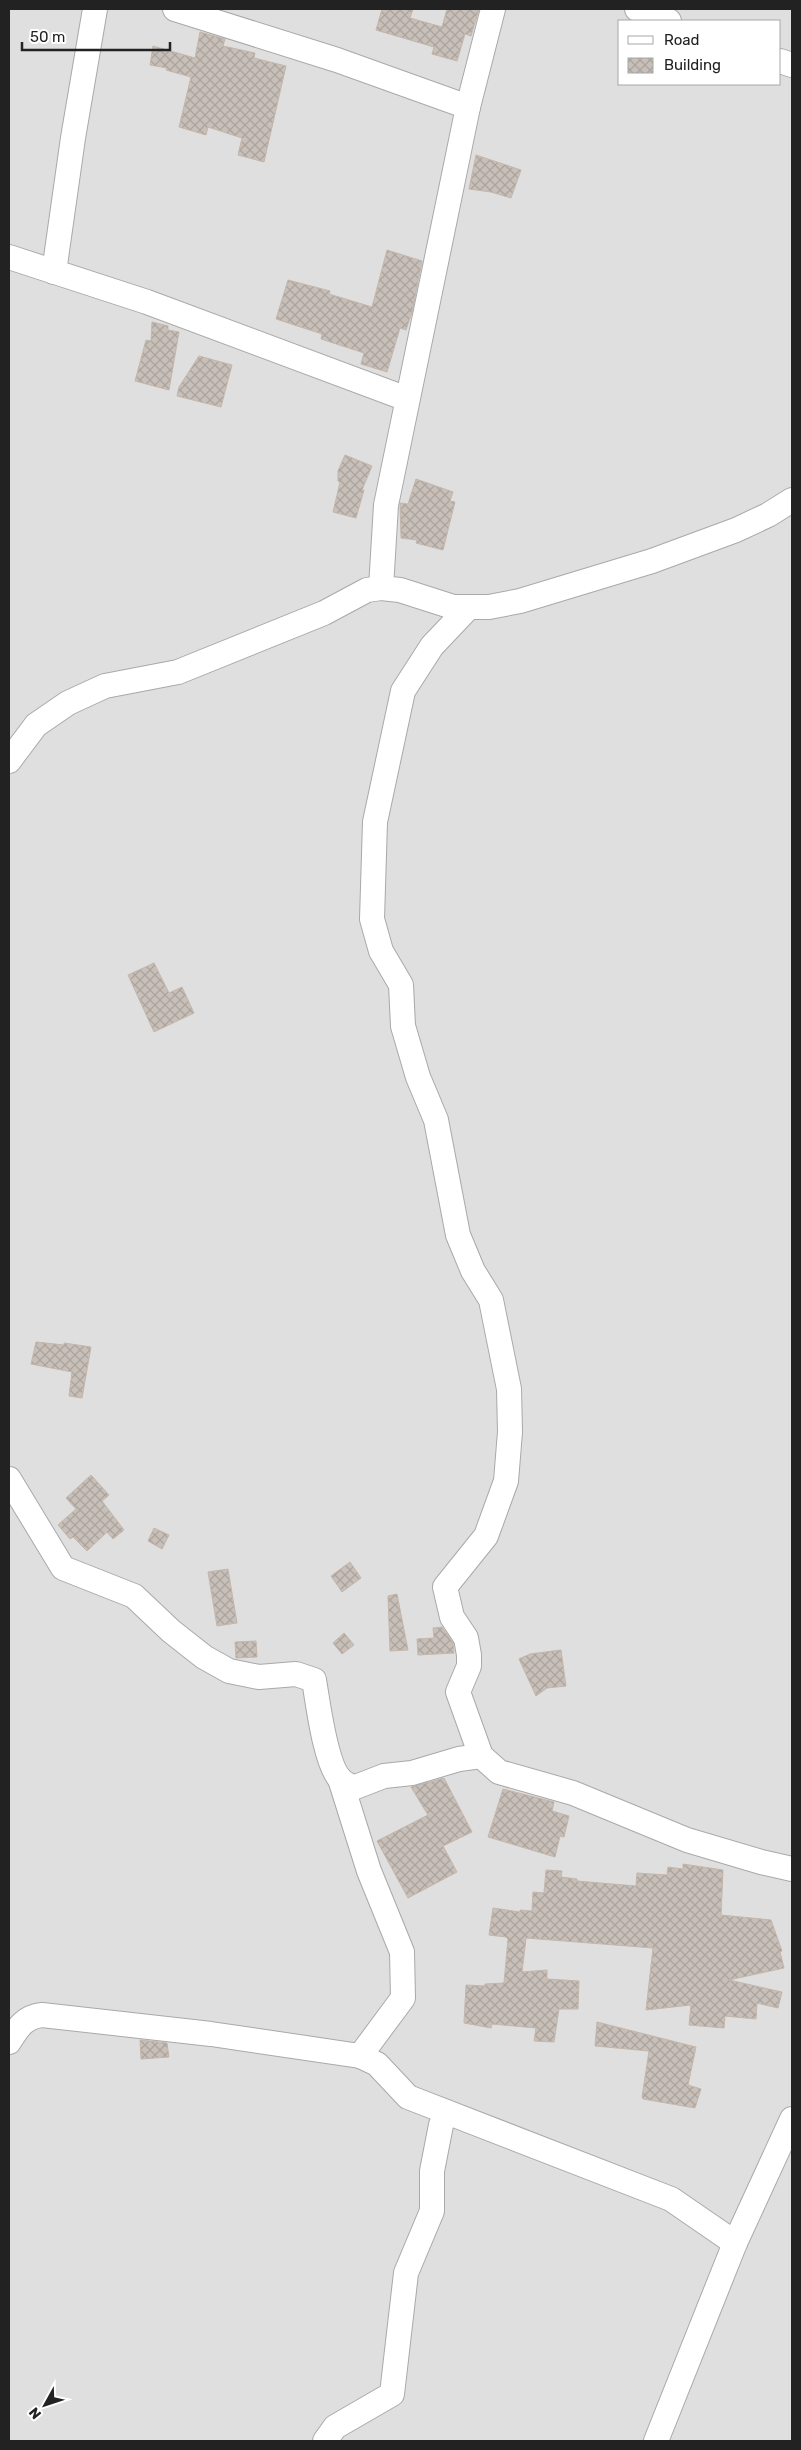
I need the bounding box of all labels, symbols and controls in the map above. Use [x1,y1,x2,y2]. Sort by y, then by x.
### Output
scale bar [22,20,170,52]
legend [618,20,781,85]
text: 50 m [30,28,65,46]
text: Road [664,31,700,49]
text: Building [664,56,721,74]
north arrow [20,2380,70,2430]
text: N [26,2404,45,2422]

